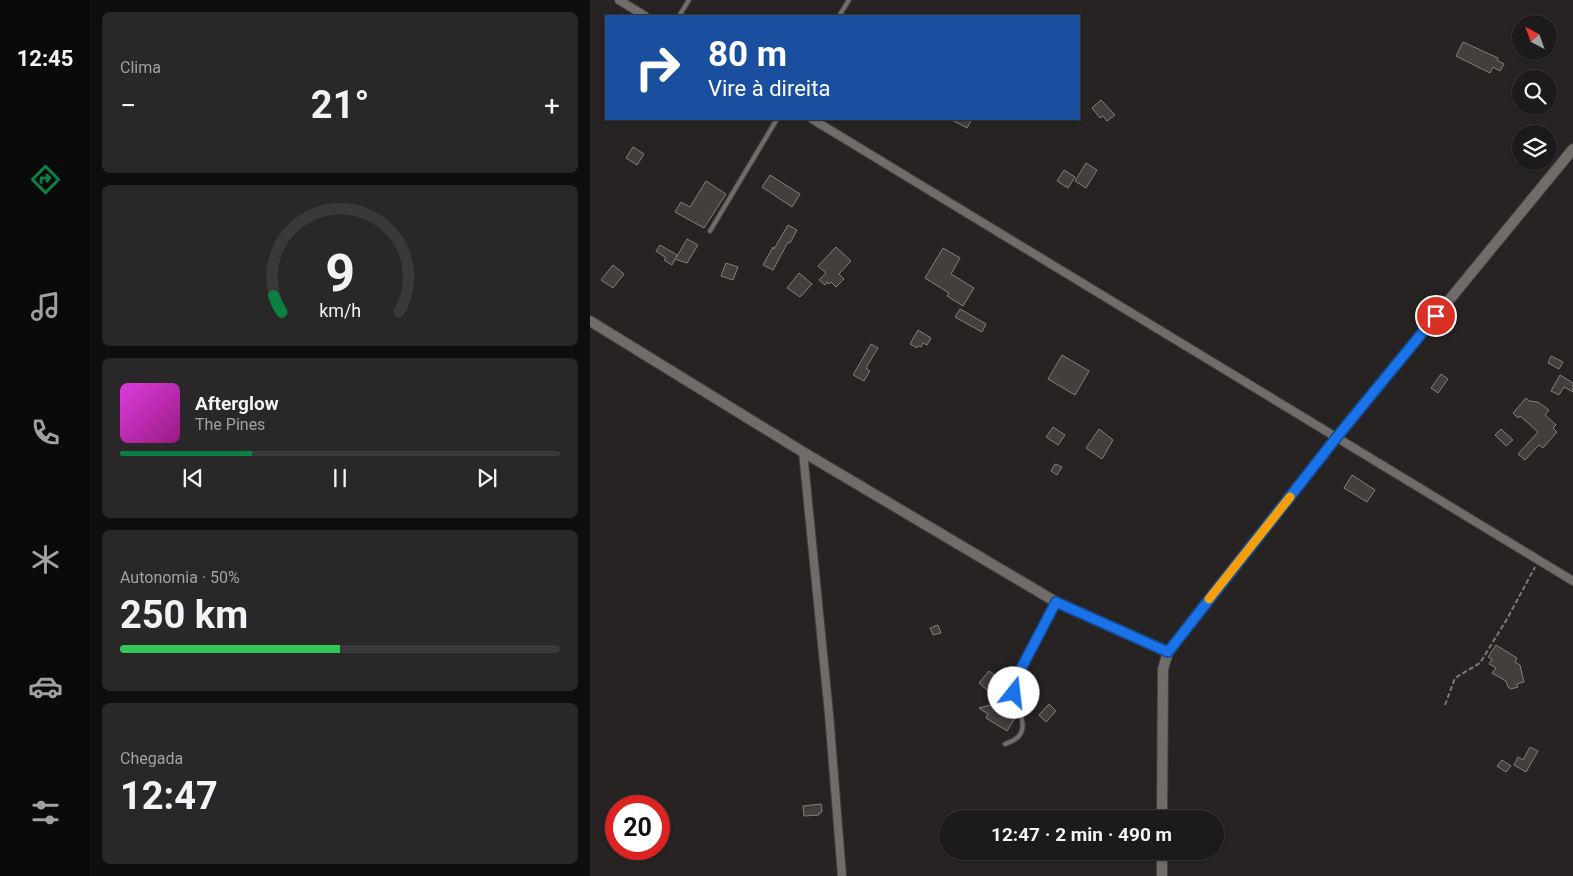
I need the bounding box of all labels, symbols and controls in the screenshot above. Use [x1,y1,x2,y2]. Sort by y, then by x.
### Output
north arrow [1512,15,1558,60]
map controls [1512,15,1557,170]
text: 80 m [708,34,787,75]
icon: right [625,35,690,100]
text: 12:45 [17,46,73,71]
text: Clima [120,58,161,77]
button: search [1512,70,1557,115]
text: Vire à direita [708,76,830,101]
text: 21° [311,83,369,127]
text: − [120,89,136,122]
text: + [544,89,560,122]
button: layers [1512,125,1557,170]
icon: directions [28,162,63,197]
text: 9 [325,243,355,304]
icon: music [28,289,63,324]
pin [1415,295,1457,337]
text: km/h [319,300,361,321]
icon: arrive [1422,302,1450,330]
text: Afterglow [195,392,279,415]
icon: phone [28,415,63,450]
text: The Pines [195,415,265,434]
icon: previous [179,464,207,492]
icon: pause [326,464,354,492]
icon: next [473,464,501,492]
icon: climate [28,542,63,577]
text: Autonomia · 50% [120,568,240,587]
text: 250 km [120,593,248,637]
position arrow [987,666,1039,718]
icon: car [28,669,63,704]
text: Chegada [120,749,183,768]
text: 12:47 [120,774,218,818]
icon: filters [28,795,63,830]
speed limit sign: 20 [605,795,670,860]
text: 12:47 · 2 min · 490 m [991,823,1172,846]

